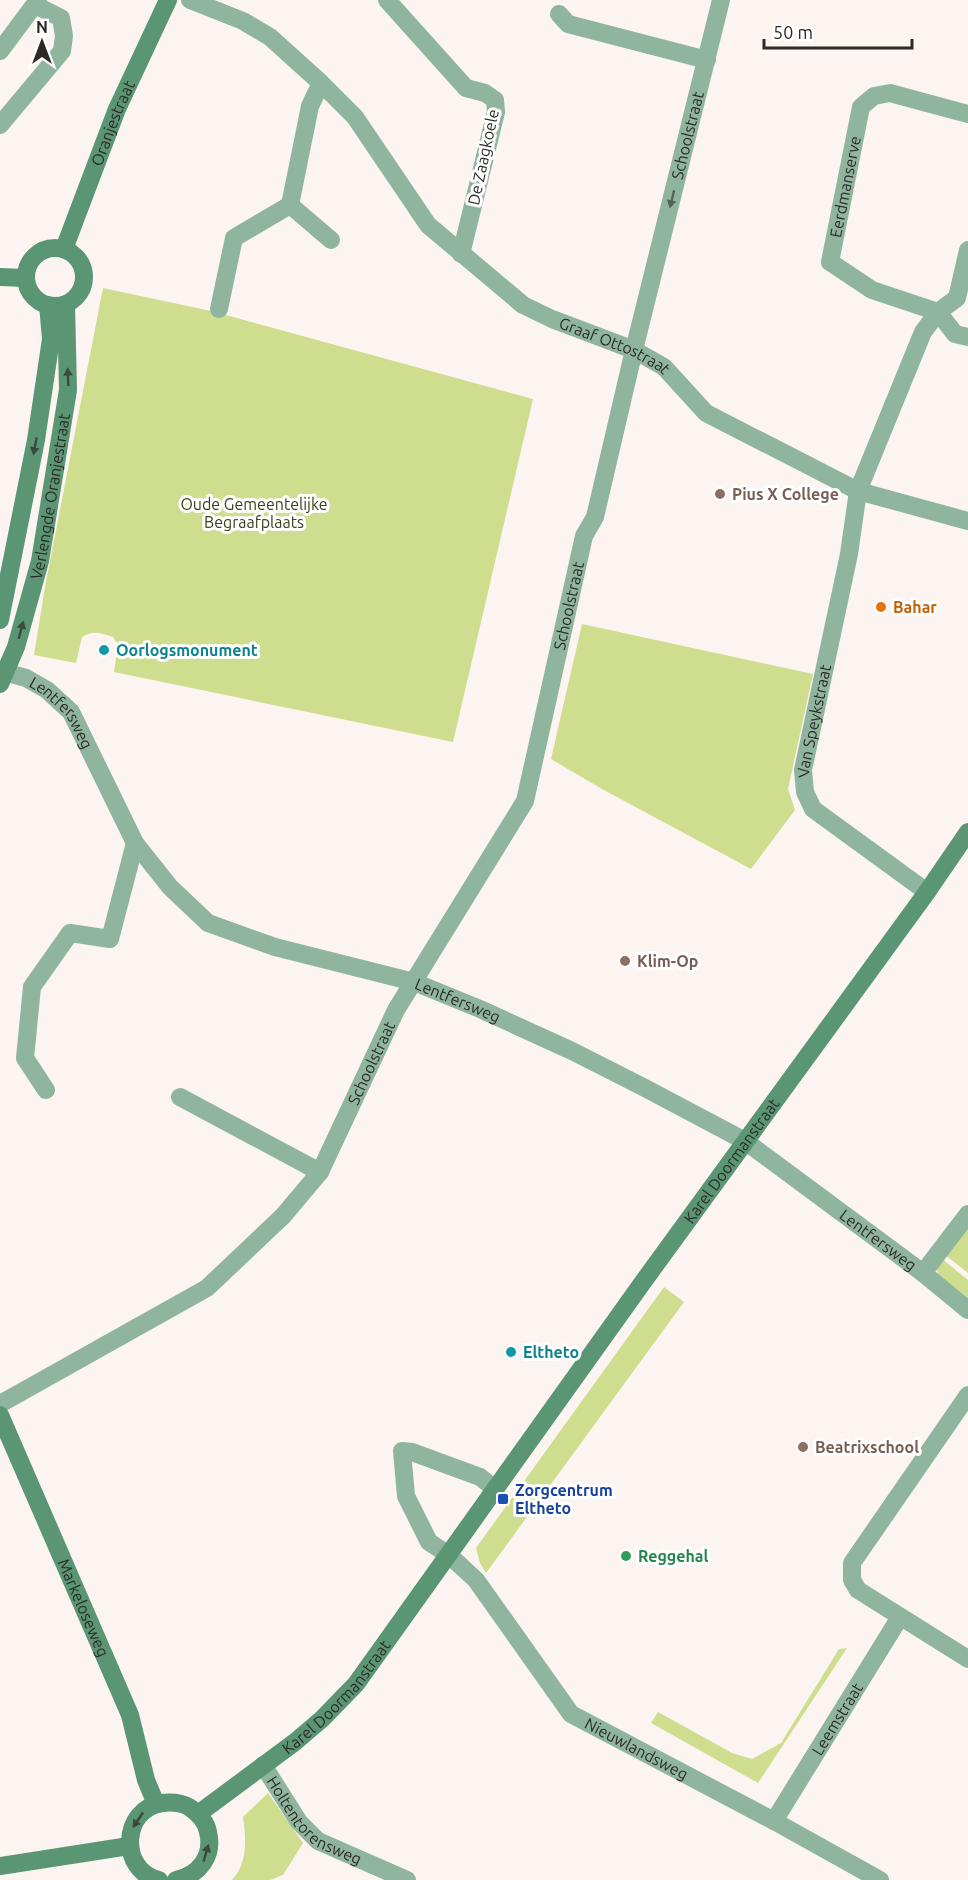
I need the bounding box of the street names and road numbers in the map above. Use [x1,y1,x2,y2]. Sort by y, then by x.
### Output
street label: Oranjestraat [87,77,138,168]
street label: Schoolstraat [668,89,707,181]
street label: De Zaagkoele [464,107,502,207]
street label: Eerdmanserve [826,134,864,239]
street label: Graaf Ottostraat [557,314,675,378]
street label: Verlengde Oranjestraat [26,411,73,582]
street label: Schoolstraat [550,559,587,652]
street label: Van Speykstraat [794,662,834,778]
street label: Lentfersweg [26,673,97,752]
street label: Lentfersweg [412,974,503,1026]
street label: Schoolstraat [344,1018,399,1107]
street label: Karel Doormanstraat [680,1094,783,1227]
street label: Lentfersweg [836,1206,920,1274]
street label: Markeloseweg [54,1556,113,1659]
street label: Karel Doormanstraat [278,1636,394,1757]
street label: Leemstraat [808,1679,867,1758]
street label: Nieuwlandsweg [582,1714,691,1783]
street label: Holtentorensweg [263,1773,364,1868]

